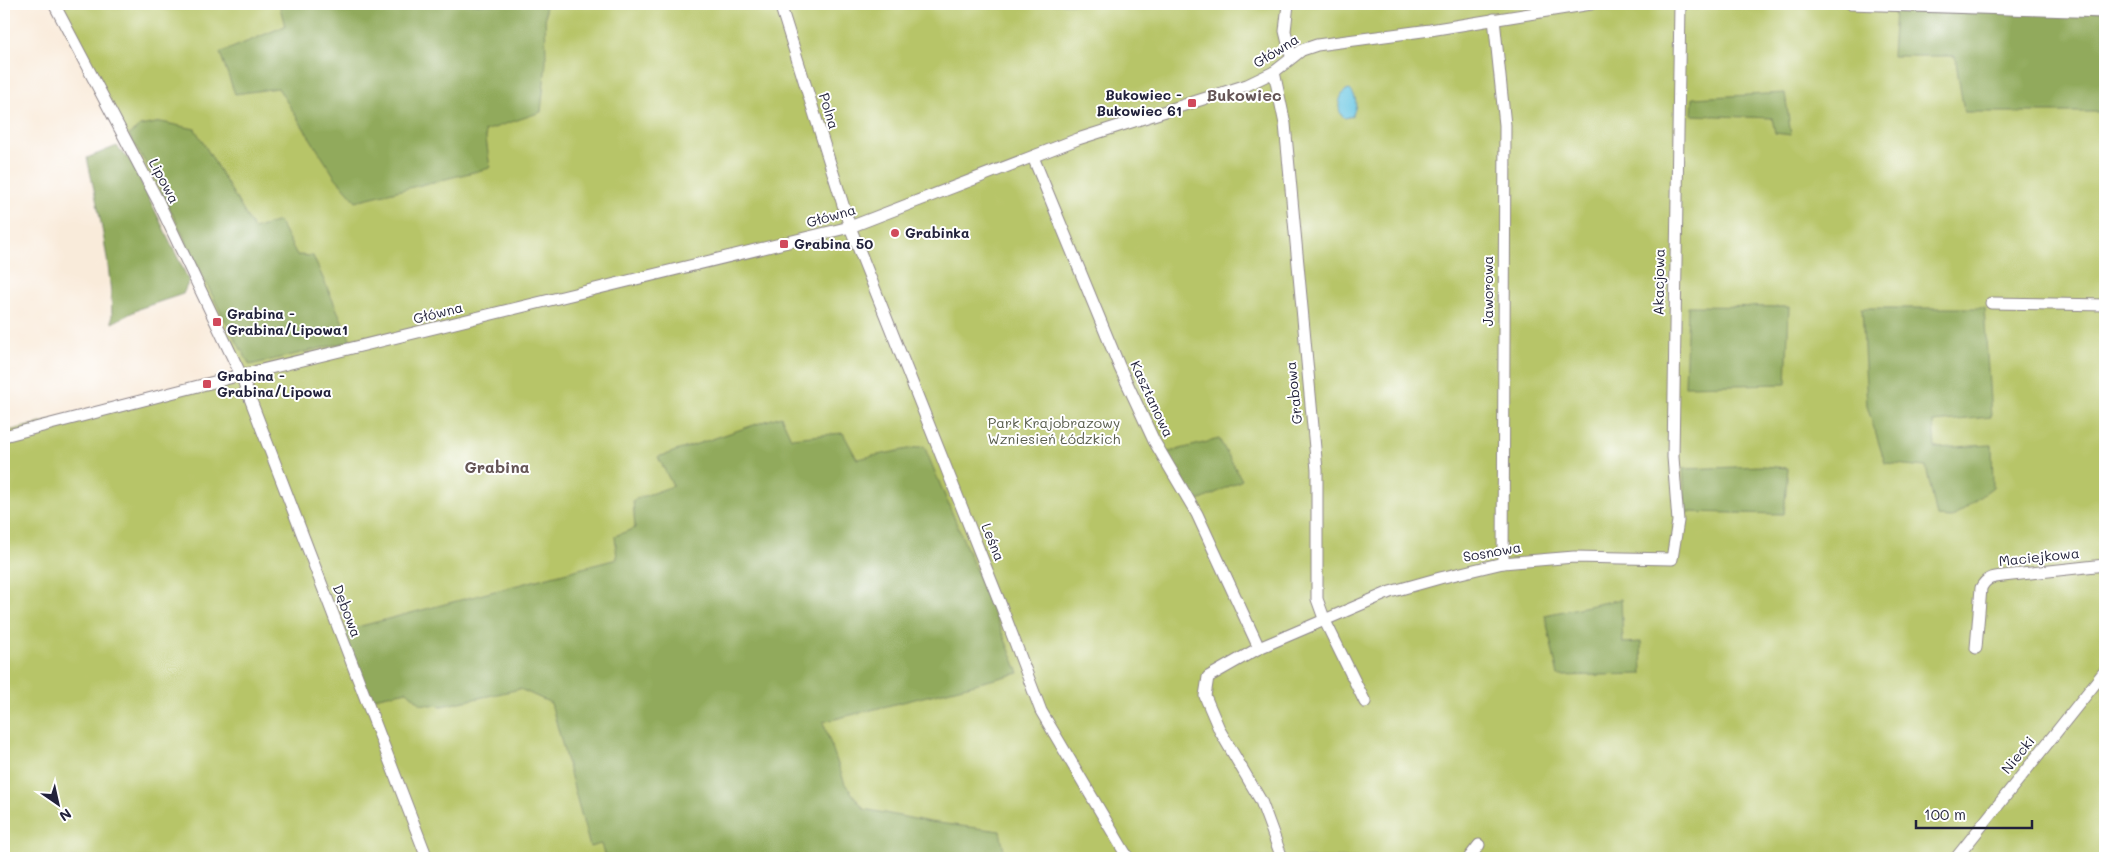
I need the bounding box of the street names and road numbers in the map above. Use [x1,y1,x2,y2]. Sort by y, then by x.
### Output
street label: Główna [1249,29,1302,72]
street label: Polna [815,90,844,131]
street label: Lipowa [145,155,184,206]
street label: Główna [804,199,858,232]
street label: Akacjowa [1648,248,1669,315]
street label: Jaworowa [1478,256,1497,326]
street label: Główna [411,297,465,328]
street label: Kasztanowa [1126,357,1178,440]
street label: Grabowa [1281,361,1306,425]
street label: Leśna [977,520,1010,564]
street label: Sosnowa [1461,537,1522,566]
street label: Maciejkowa [1998,543,2080,570]
street label: Dębowa [329,582,366,640]
street label: Niecki [1997,732,2039,777]

